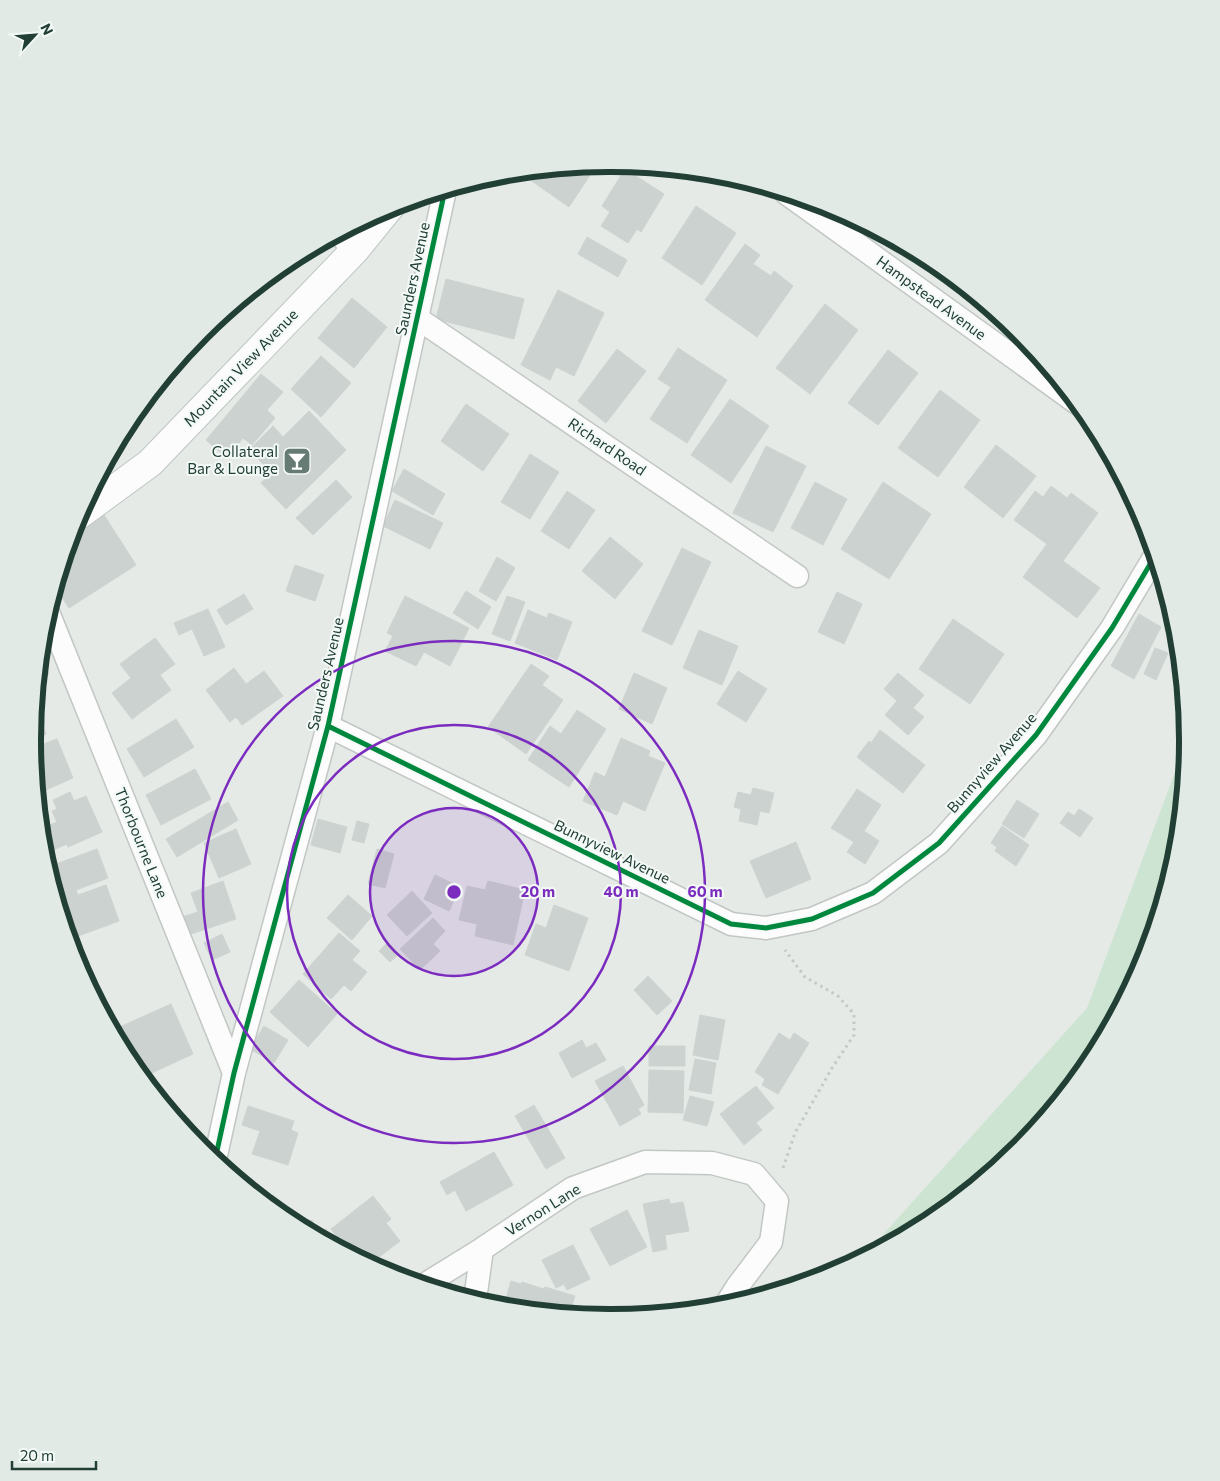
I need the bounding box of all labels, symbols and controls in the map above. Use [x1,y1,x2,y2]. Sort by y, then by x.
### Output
north arrow [10,10,60,60]
text: N [37,21,57,38]
street label: Saunders Avenue [391,220,433,337]
street label: Hampstead Avenue [873,251,990,343]
street label: Mountain View Avenue [180,305,301,430]
street label: Richard Road [565,414,650,479]
place label: Collateral Bar & Lounge [187,442,278,477]
bar icon: Collateral Bar & Lounge [282,446,312,476]
street label: Saunders Avenue [303,615,347,732]
street label: Bunnyview Avenue [943,708,1040,816]
street label: Thorbourne Lane [112,785,172,901]
street label: Bunnyview Avenue [551,815,674,887]
text: 20 m [521,882,555,900]
text: 40 m [603,882,639,900]
text: 60 m [687,882,723,900]
centre of rings [445,883,463,901]
street label: Vernon Lane [502,1179,583,1239]
scale bar [12,1438,96,1470]
text: 20 m [20,1446,54,1464]

